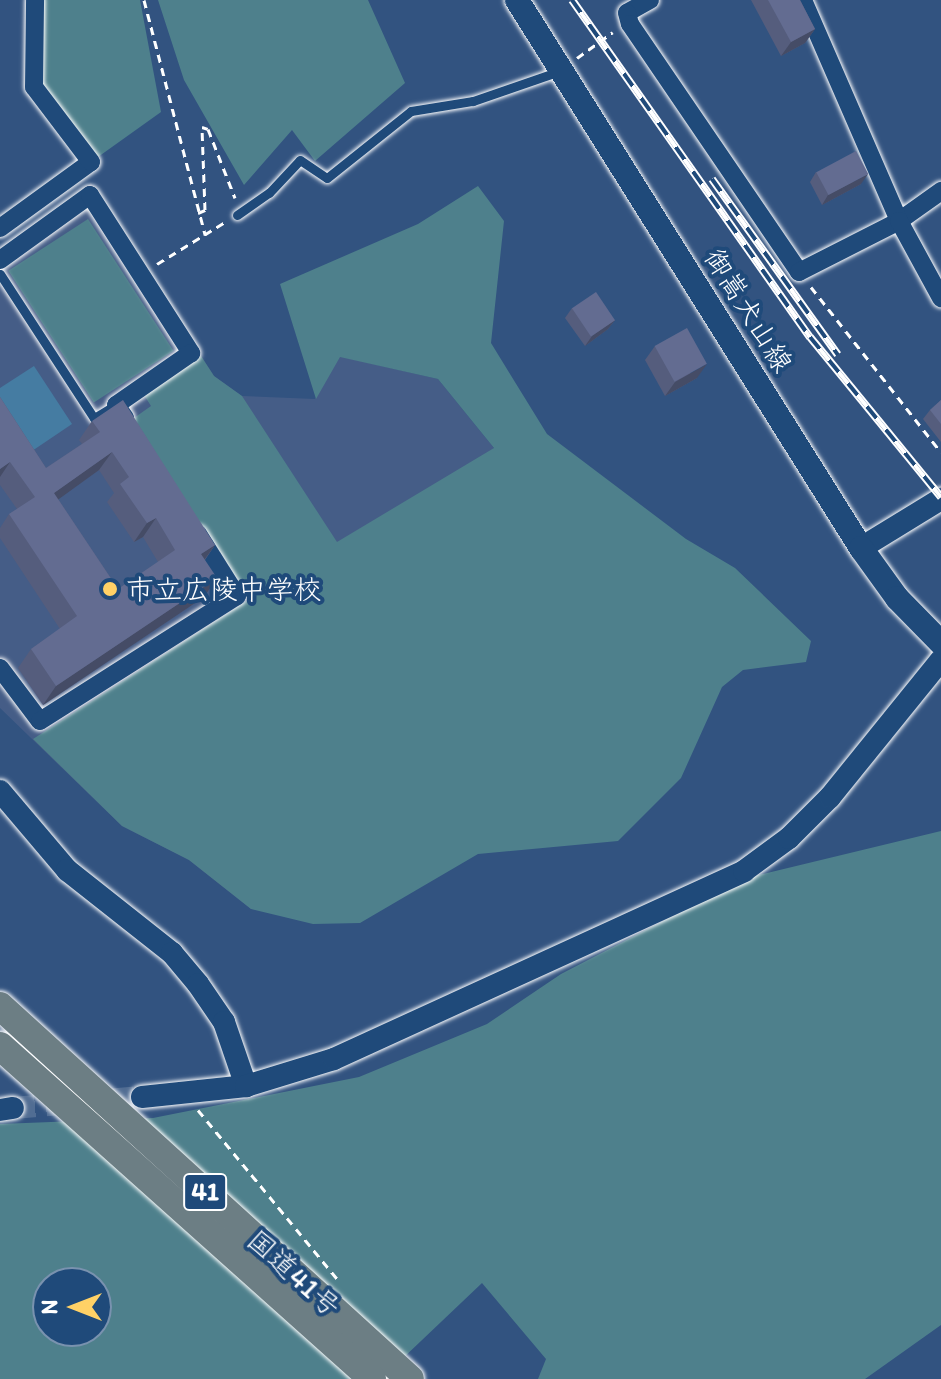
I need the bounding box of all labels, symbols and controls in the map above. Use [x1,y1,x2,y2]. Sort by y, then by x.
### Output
street label: 御嵩犬山線 [698,242,800,378]
place label: 市立広陵中学校 [126,572,322,606]
marker: 市立広陵中学校 [101,580,119,598]
road number: 41 [183,1170,227,1214]
street label: 国道41号 [240,1222,348,1324]
north arrow [32,1267,112,1347]
text: N [36,1300,63,1314]

